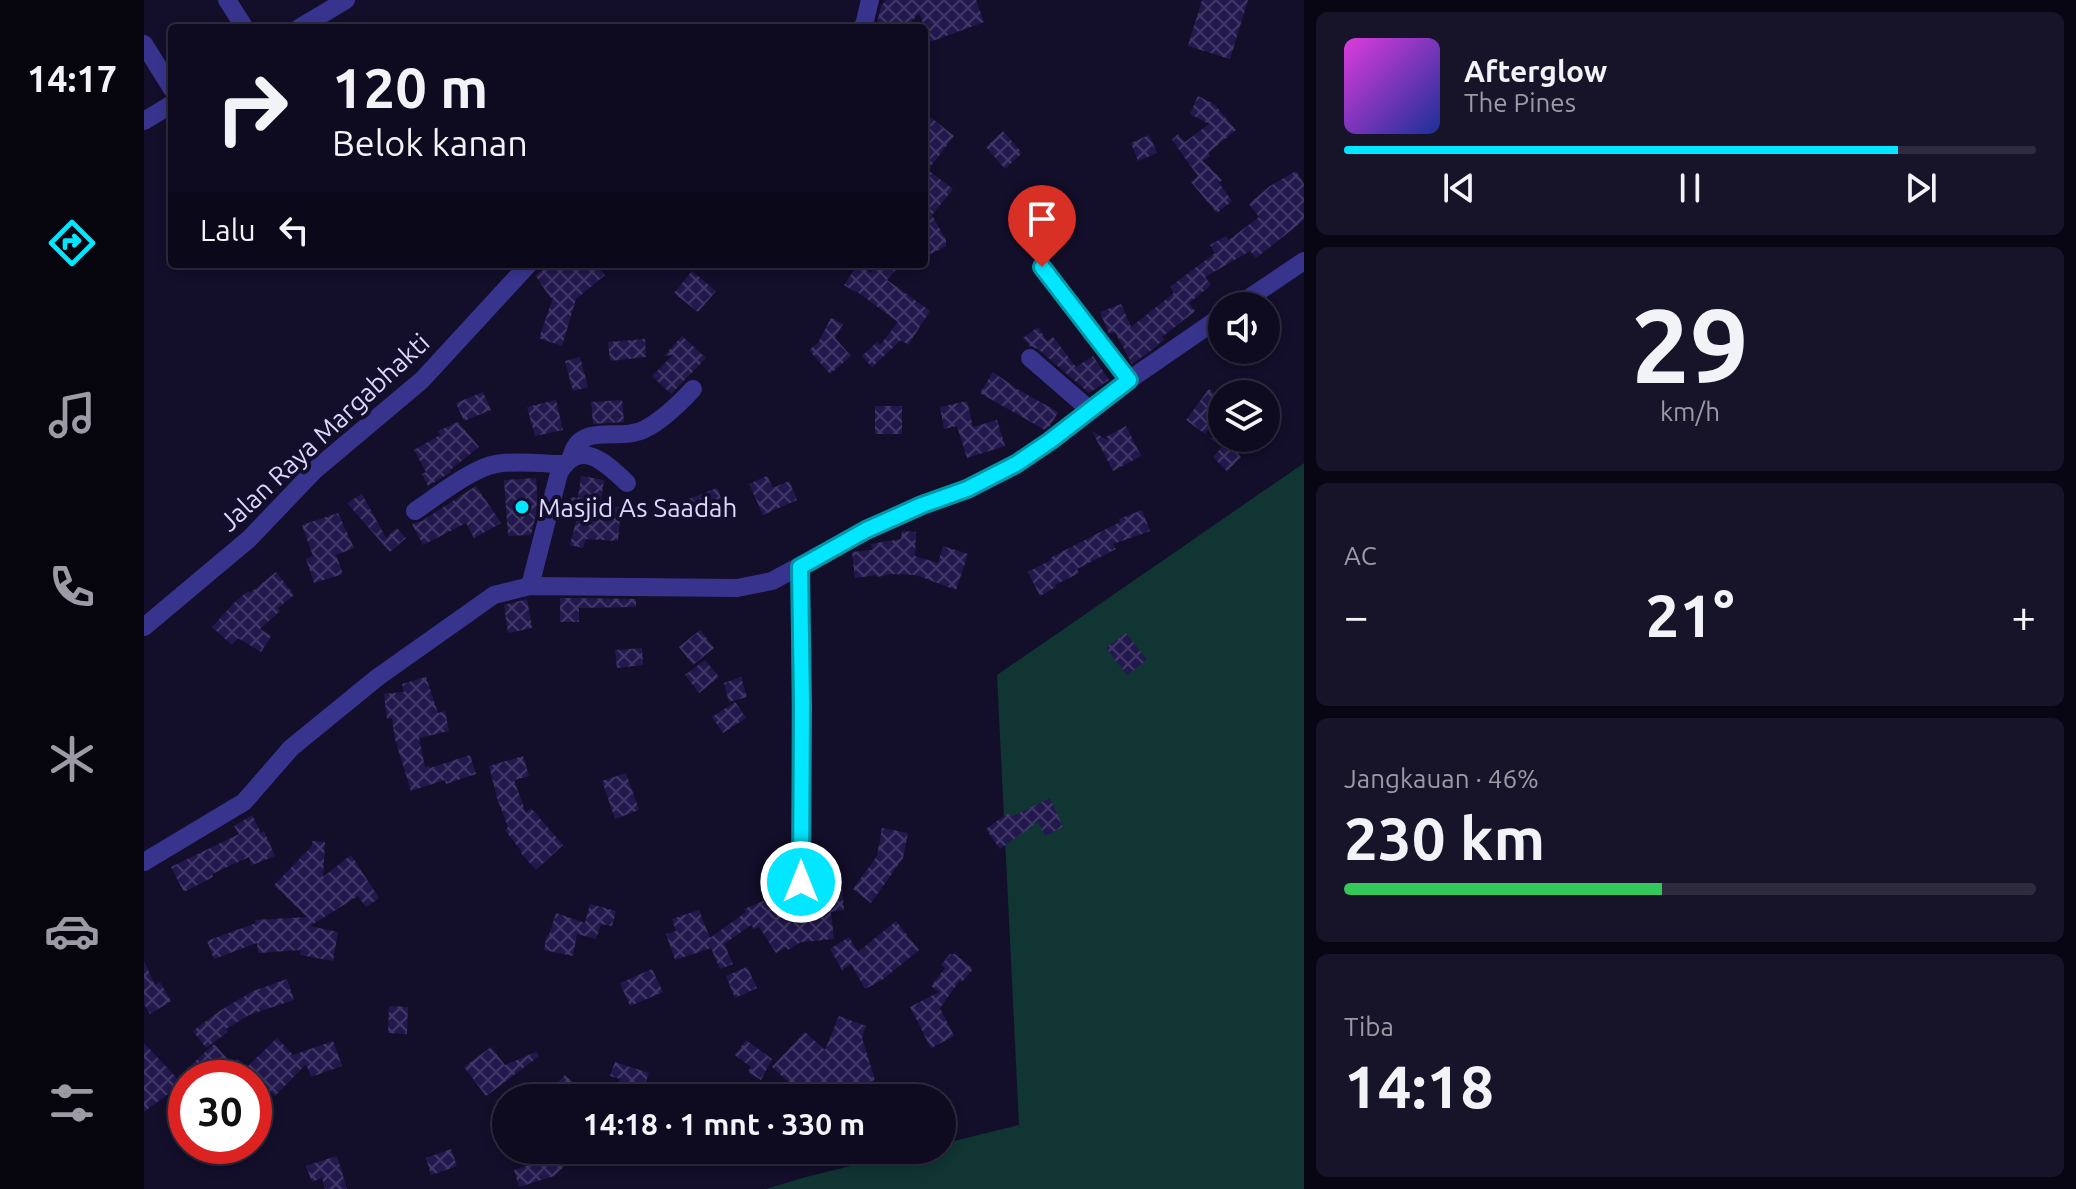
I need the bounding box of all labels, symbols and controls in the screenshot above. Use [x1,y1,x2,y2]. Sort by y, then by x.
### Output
text: Afterglow [1464,54,1607,88]
icon: right [200,56,304,160]
text: 120 m [332,56,488,119]
text: 14:17 [27,58,117,99]
text: The Pines [1464,88,1576,117]
text: Belok kanan [332,122,528,163]
icon: previous [1437,166,1481,210]
icon: pause [1668,166,1712,210]
icon: next [1899,166,1943,210]
pin [1008,185,1076,267]
icon: arrive [1020,197,1064,241]
icon: left [272,208,316,252]
text: Lalu [200,213,256,247]
icon: directions [44,215,100,271]
text: 29 [1631,286,1749,403]
map controls [1208,292,1280,452]
button: sound [1208,292,1280,364]
street label: Jalan Raya Margabhakti [213,327,435,537]
button: layers [1208,380,1280,452]
icon: music [44,387,100,443]
text: km/h [1660,397,1720,426]
place label: Masjid As Saadah [538,493,737,522]
marker: Masjid As Saadah [513,498,531,516]
text: AC [1344,541,1377,570]
icon: phone [44,559,100,615]
text: 21° [1646,581,1734,648]
text: − [1344,591,1369,640]
text: + [2011,591,2036,640]
icon: climate [44,731,100,787]
text: Jangkauan · 46% [1344,764,1539,793]
text: 230 km [1344,804,1545,871]
position arrow [759,840,843,924]
icon: car [44,903,100,959]
text: Tiba [1344,1012,1394,1041]
text: 14:18 [1344,1052,1494,1119]
speed limit sign: 30 [168,1060,272,1164]
icon: filters [44,1075,100,1131]
text: 14:18 · 1 mnt · 330 m [583,1107,865,1141]

